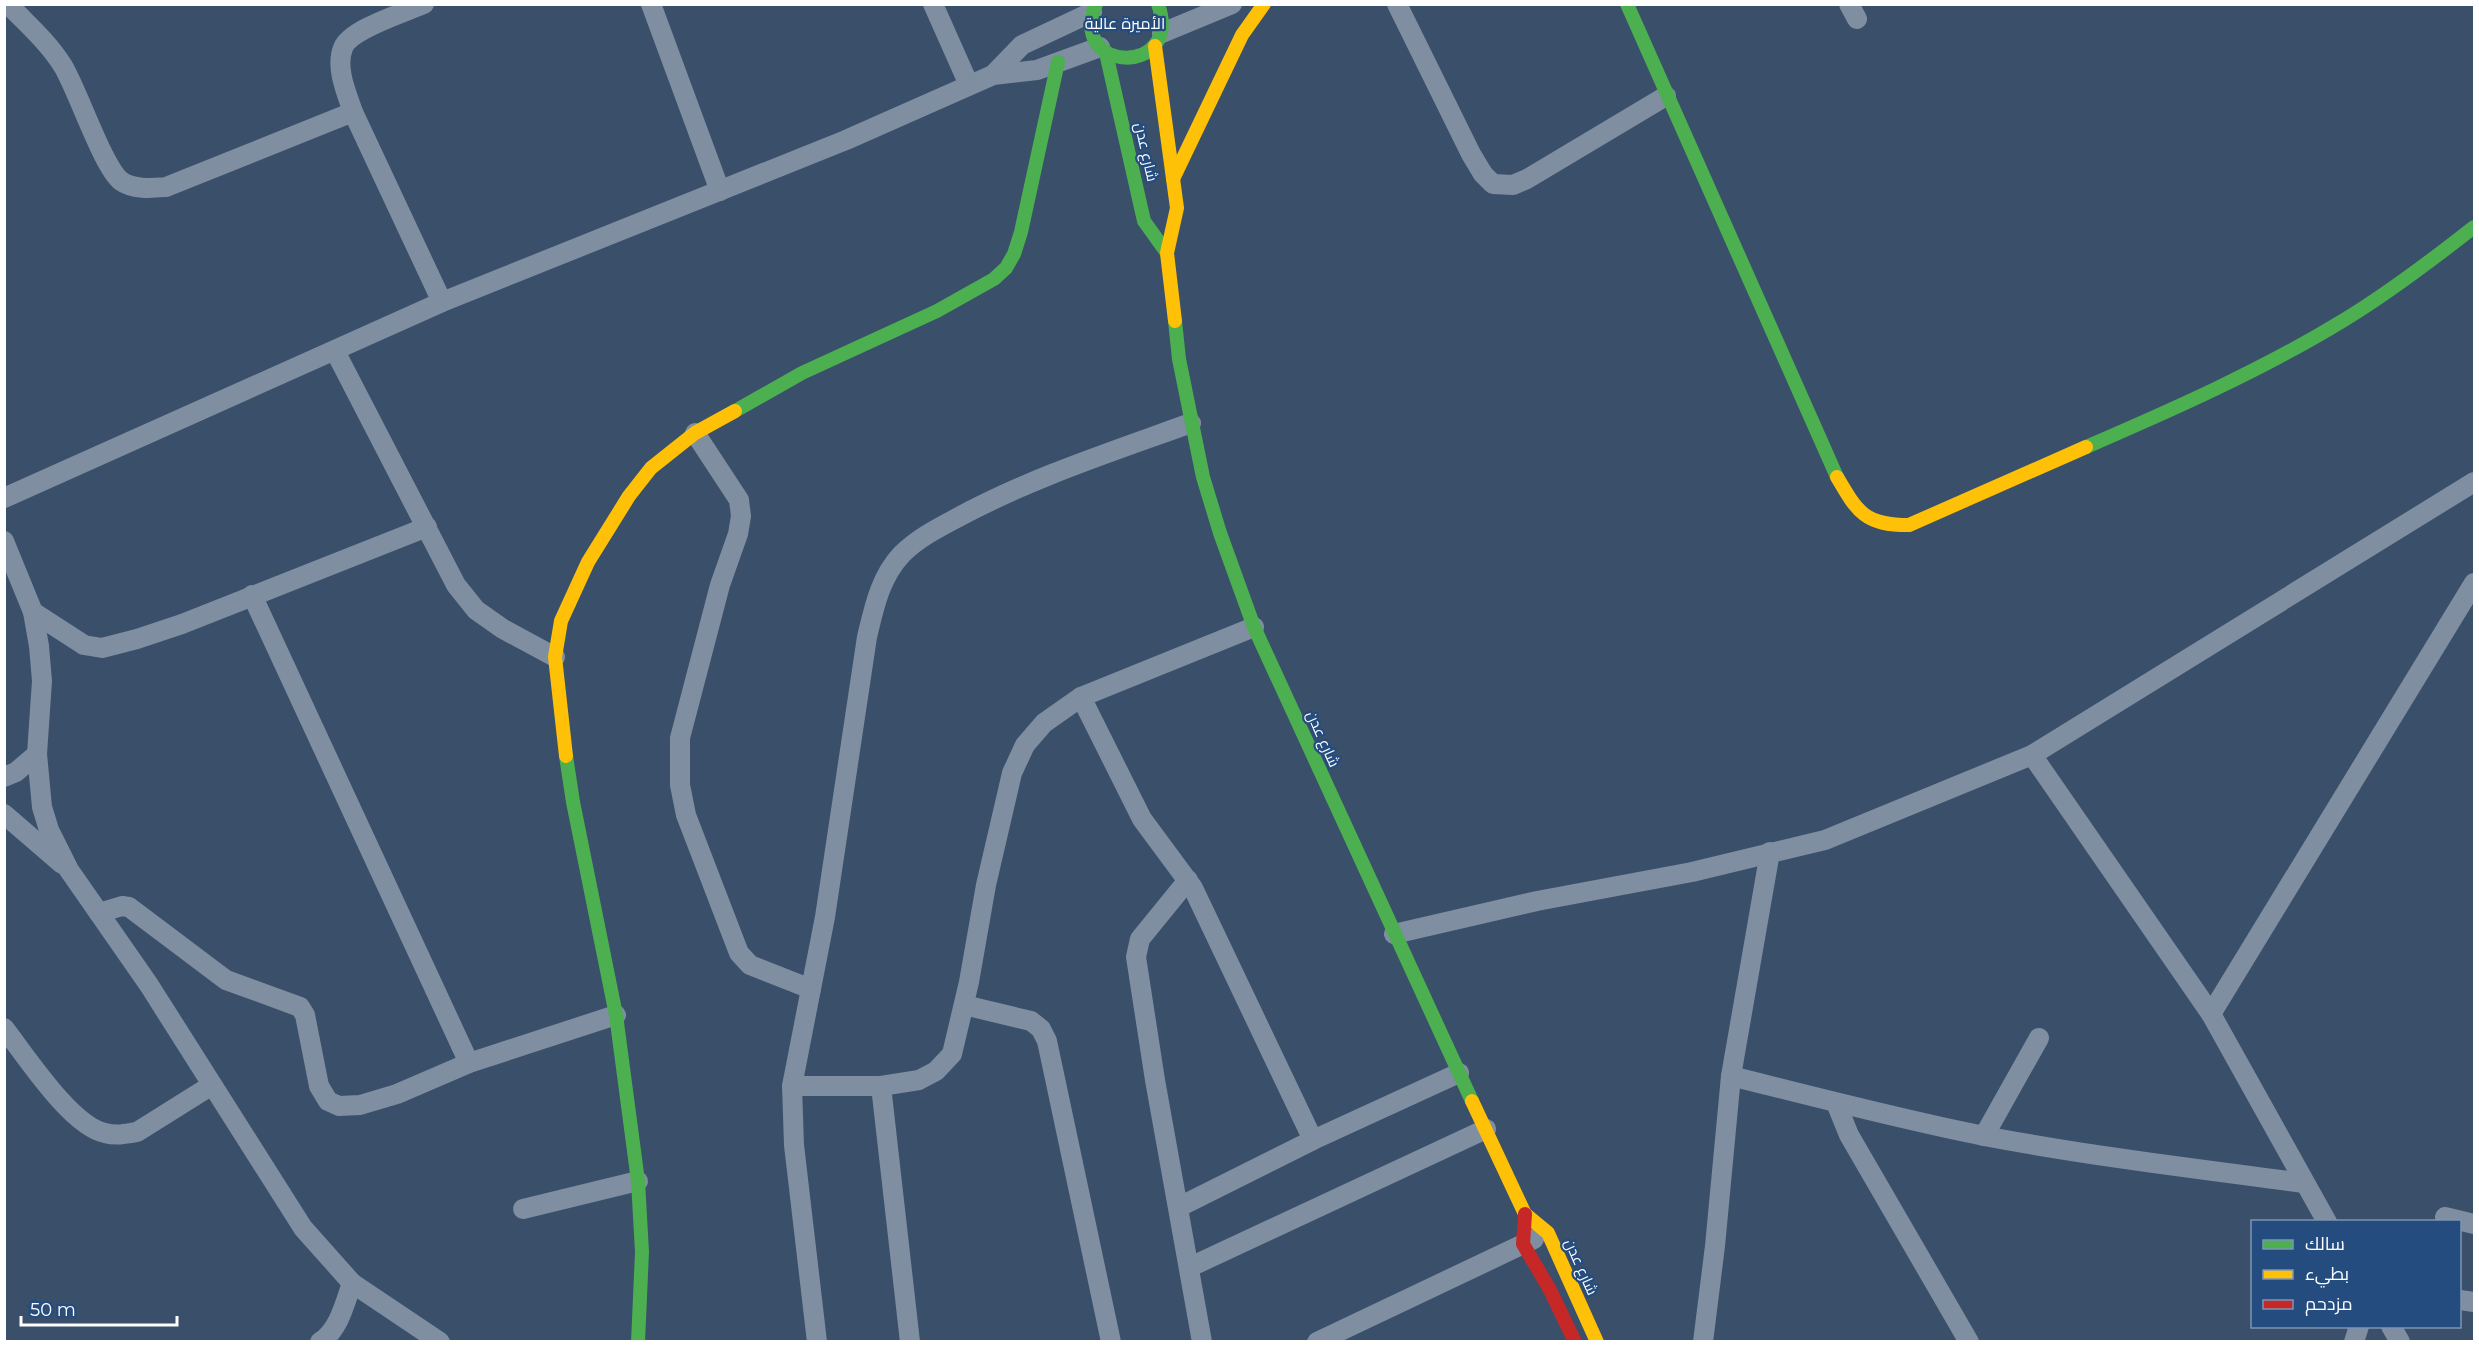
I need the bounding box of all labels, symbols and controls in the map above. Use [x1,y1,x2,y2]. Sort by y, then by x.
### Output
district label: الأميرة عالية [1085,14,1165,33]
street label: شارع عدن [1129,121,1162,184]
street label: شارع عدن [1301,708,1344,771]
legend [2251,1220,2461,1328]
text: سالك [2305,1233,2345,1255]
street label: شارع عدن [1559,1236,1602,1299]
text: بطيء [2305,1263,2349,1288]
scale bar [21,1289,177,1327]
text: مزدحم [2305,1293,2353,1316]
text: 50 m [30,1299,76,1321]

